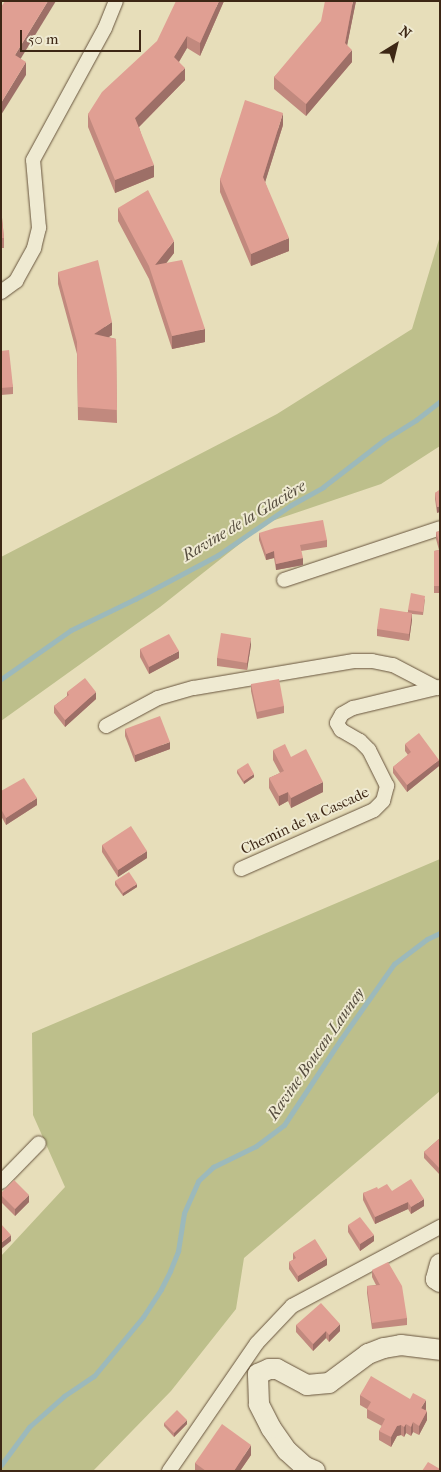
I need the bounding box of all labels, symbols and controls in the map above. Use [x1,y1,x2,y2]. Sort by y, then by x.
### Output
scale bar [22,20,144,52]
north arrow [371,20,421,70]
text: N [396,22,414,42]
text: 50 m [28,30,58,48]
water label: Ravine de la Glacière [179,477,309,565]
street label: Chemin de la Cascade [238,783,372,859]
water label: Ravine Boucan Launay [263,985,369,1123]

